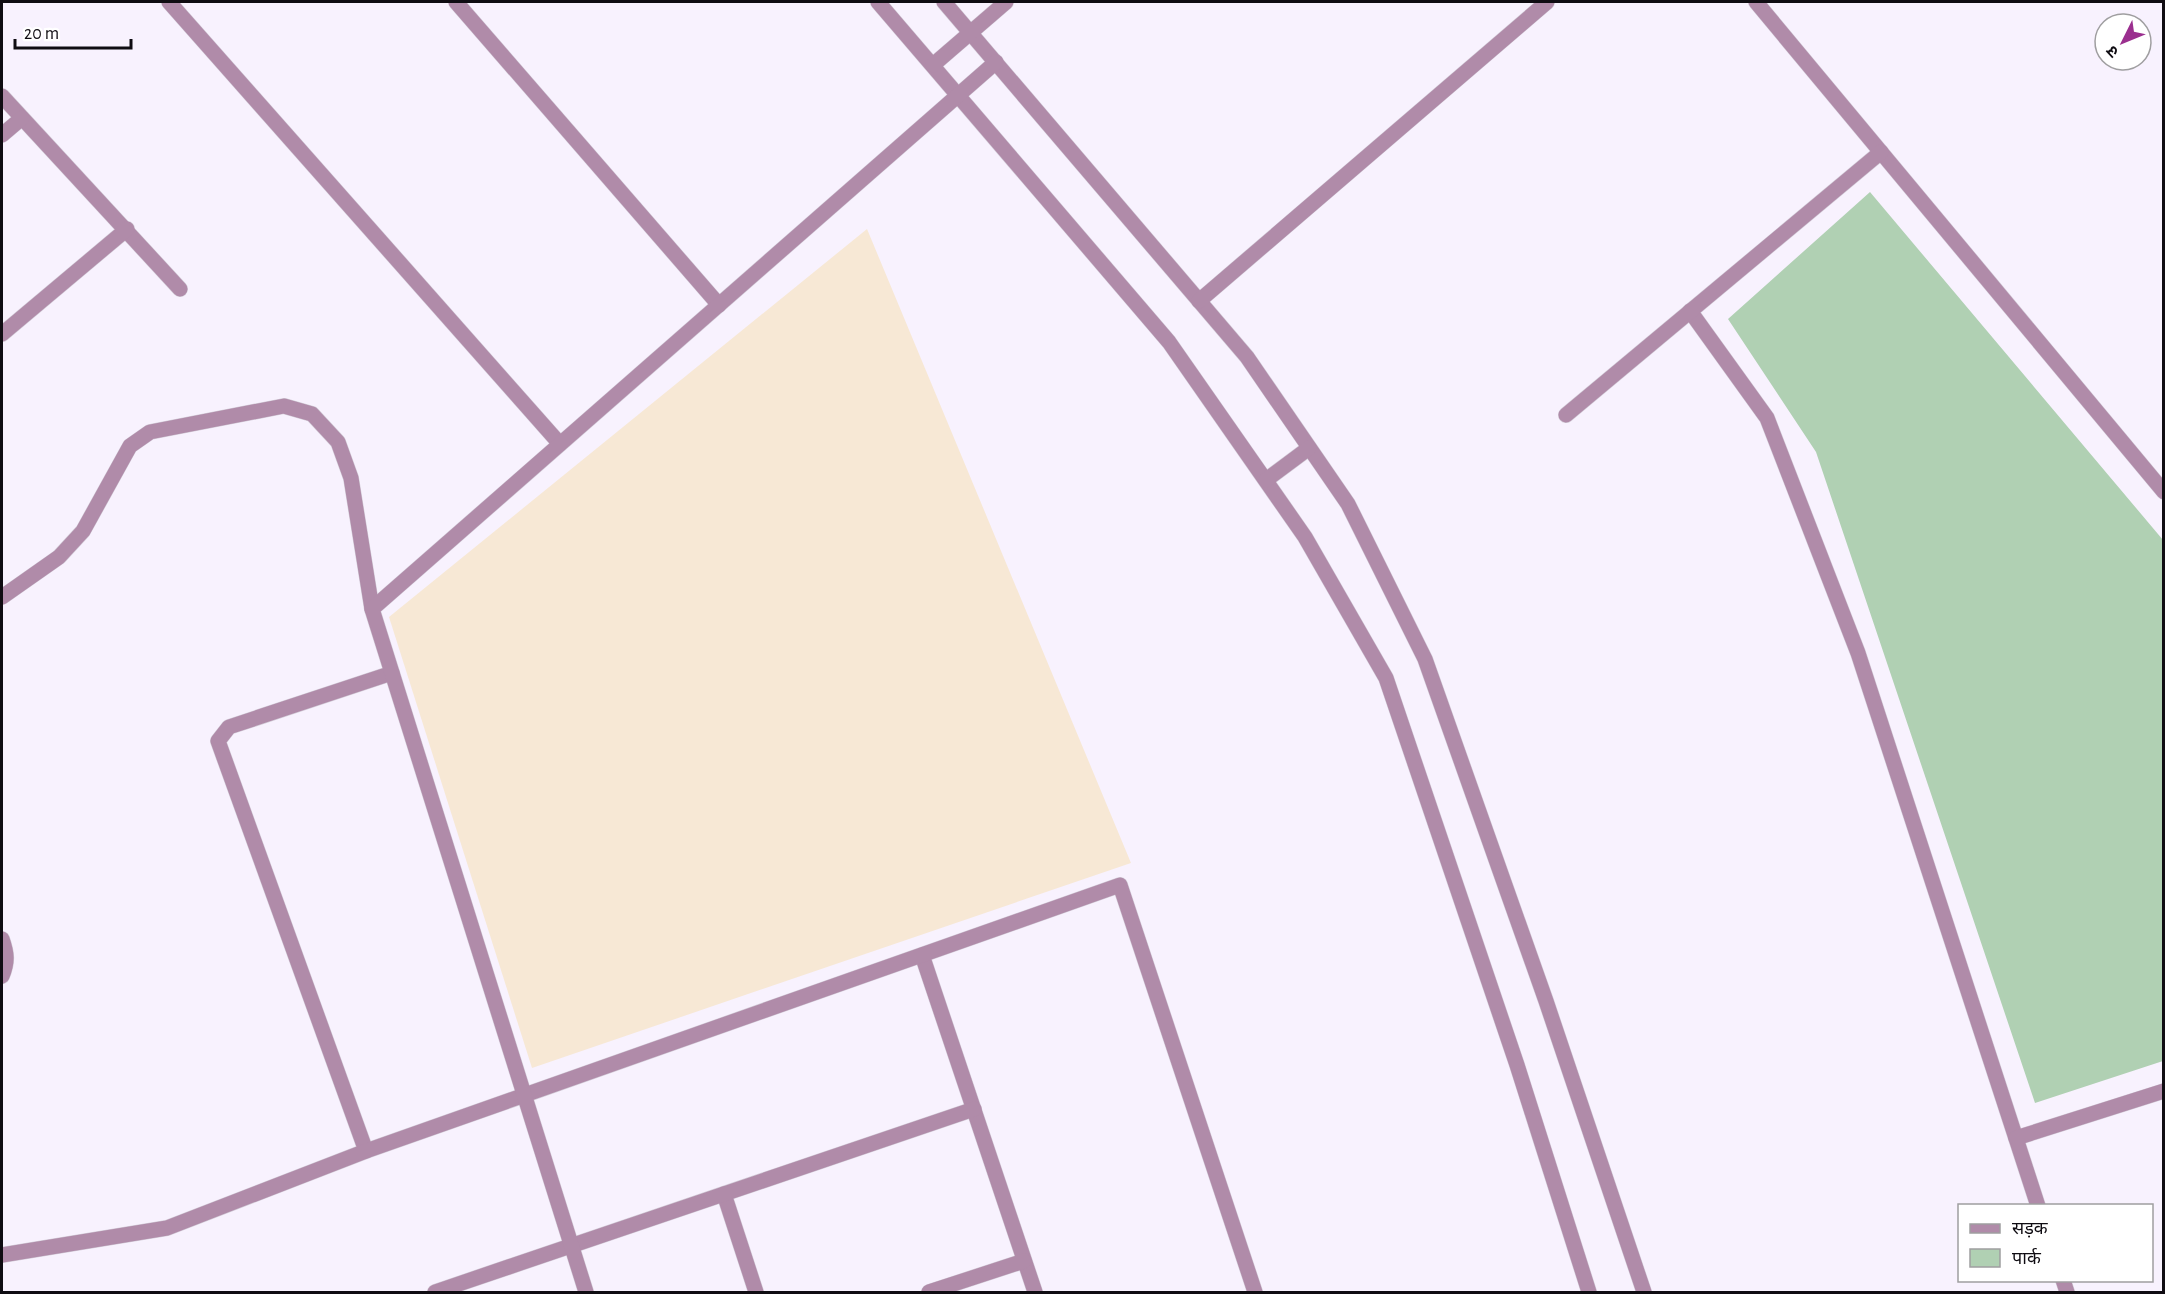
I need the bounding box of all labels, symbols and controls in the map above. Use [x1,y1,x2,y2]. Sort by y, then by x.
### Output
scale bar [15,12,130,50]
north arrow [2093,12,2153,72]
text: 20 m [24,25,59,43]
text: उ [2103,42,2122,60]
legend [1958,1204,2153,1282]
text: सड़क [2012,1220,2049,1238]
text: पार्क [2012,1247,2042,1268]

